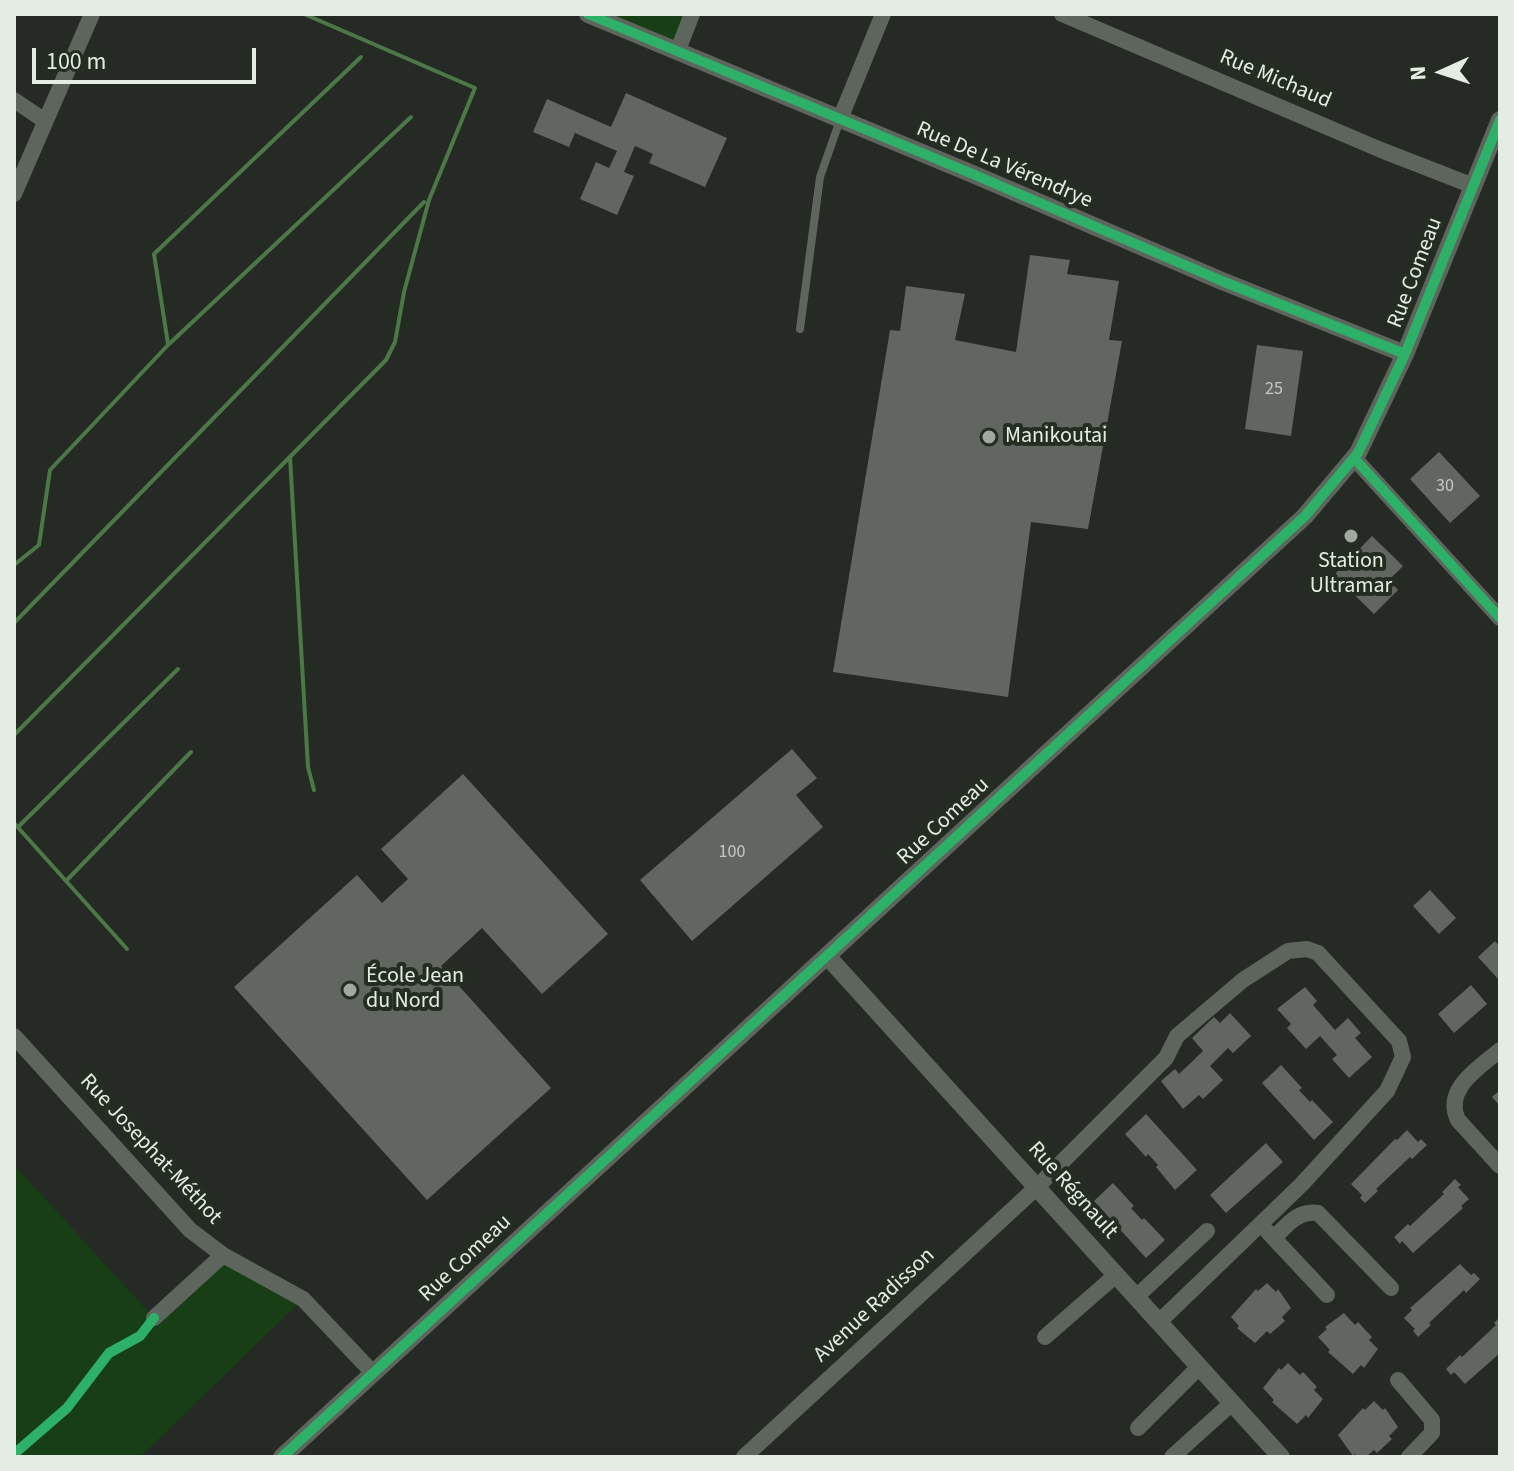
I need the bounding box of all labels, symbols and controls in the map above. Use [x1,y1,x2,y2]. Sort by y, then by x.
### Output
scale bar [36,32,260,82]
north arrow [1402,32,1482,112]
text: 100 m [46,44,106,79]
street label: Rue Michaud [1215,45,1335,115]
text: N [1402,65,1434,81]
street label: Rue De La Vérendrye [912,117,1096,215]
street label: Rue Comeau [1383,214,1449,332]
house number: 25 [1265,379,1283,401]
place label: Manikoutai [1005,424,1107,450]
marker: Manikoutai [980,428,998,446]
house number: 30 [1436,476,1454,498]
marker: Station Ultramar [1342,527,1360,545]
place label: Station Ultramar [1310,549,1392,600]
street label: Rue Comeau [893,773,995,871]
house number: 100 [719,842,745,864]
place label: École Jean du Nord [366,964,464,1016]
marker: École Jean du Nord [341,981,359,999]
street label: Rue Josephat-Méthot [73,1069,227,1231]
street label: Rue Régnault [1021,1137,1123,1245]
street label: Rue Comeau [415,1210,517,1308]
street label: Avenue Radisson [809,1243,941,1369]

